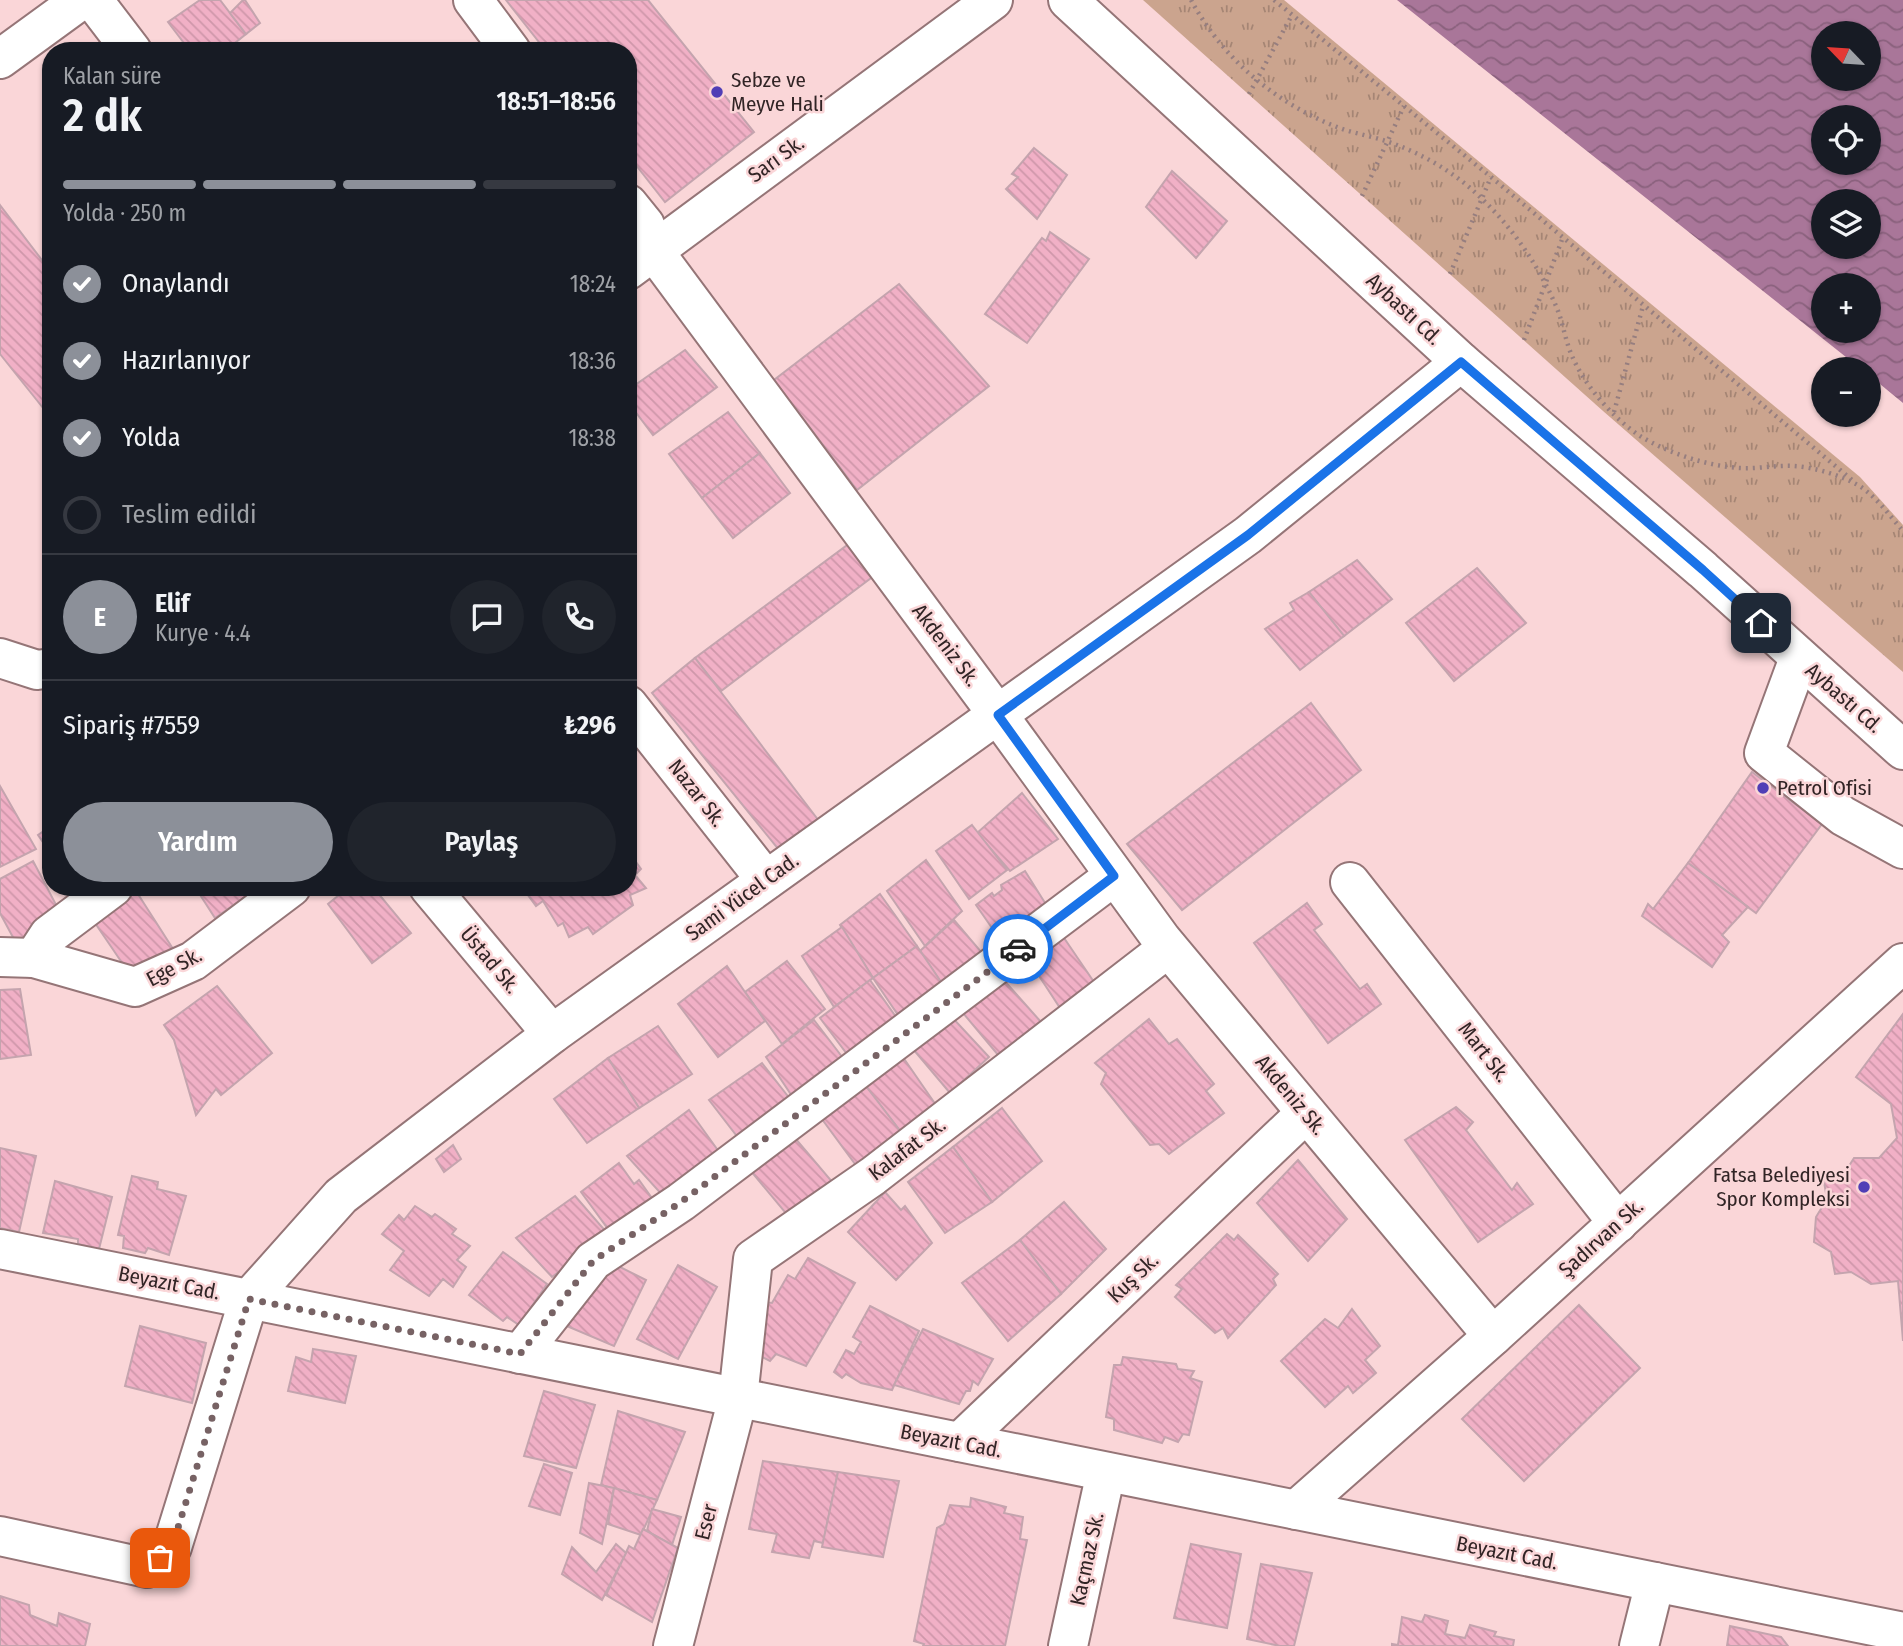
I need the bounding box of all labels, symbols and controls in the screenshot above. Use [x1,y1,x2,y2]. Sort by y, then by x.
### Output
north arrow [1811,21,1881,91]
map controls [1811,21,1881,427]
text: Kalan süre [63,62,161,90]
place label: Sebze ve Meyve Hali [731,67,824,117]
marker: Sebze ve Meyve Hali [709,84,725,100]
text: 18:51–18:56 [497,86,616,117]
text: 2 dk [63,88,142,143]
button: locate [1811,105,1881,175]
street label: Sarı Sk. [743,130,809,188]
button: layers [1811,189,1881,259]
text: Yolda · 250 m [63,199,186,227]
icon: check [63,265,101,303]
text: Onaylandı [122,268,230,299]
street label: Aybastı Cd. [1361,268,1447,350]
text: 18:24 [570,270,616,298]
button: + [1811,273,1881,343]
icon: check [63,342,101,380]
text: Hazırlanıyor [122,345,250,376]
text: 18:36 [569,347,616,375]
button: − [1811,357,1881,427]
icon: check [63,419,101,457]
text: Yolda [122,422,181,453]
text: 18:38 [569,424,616,452]
text: Teslim edildi [122,499,257,530]
button: chat [450,580,524,654]
button: phone [542,580,616,654]
text: Elif [155,588,189,619]
pin [1731,593,1791,653]
street label: Akdeniz Sk. [907,599,985,691]
text: E [94,602,106,633]
icon: home [1742,604,1780,642]
text: Kurye · 4.4 [155,619,251,647]
street label: Aybastı Cd. [1800,657,1888,739]
text: Sipariş #7559 [63,710,200,741]
text: ₺296 [564,710,616,741]
street label: Nazar Sk. [663,754,731,832]
place label: Petrol Ofisi [1777,775,1872,801]
marker: Petrol Ofisi [1755,780,1771,796]
button: Yardım [63,802,333,882]
button: Paylaş [347,802,616,882]
street label: Sami Yücel Cad. [680,847,804,947]
courier [983,914,1053,984]
street label: Üstad Sk. [455,921,525,999]
icon: car [999,930,1037,968]
street label: Ege Sk. [142,942,206,992]
street label: Mart Sk. [1452,1017,1516,1087]
street label: Akdeniz Sk. [1250,1050,1332,1140]
street label: Kalafat Sk. [863,1112,951,1186]
place label: Fatsa Belediyesi Spor Kompleksi [1713,1162,1850,1212]
marker: Fatsa Belediyesi Spor Kompleksi [1856,1179,1872,1195]
street label: Şadırvan Sk. [1553,1193,1649,1283]
street label: Kuş Sk. [1102,1248,1164,1308]
street label: Beyazıt Cad. [116,1260,222,1306]
street label: Beyazıt Cad. [898,1418,1004,1464]
street label: Eser [689,1501,723,1543]
street label: Kaçmaz Sk. [1064,1510,1110,1608]
pin [130,1528,190,1588]
street label: Beyazıt Cad. [1454,1530,1560,1576]
icon: bag [141,1539,179,1577]

